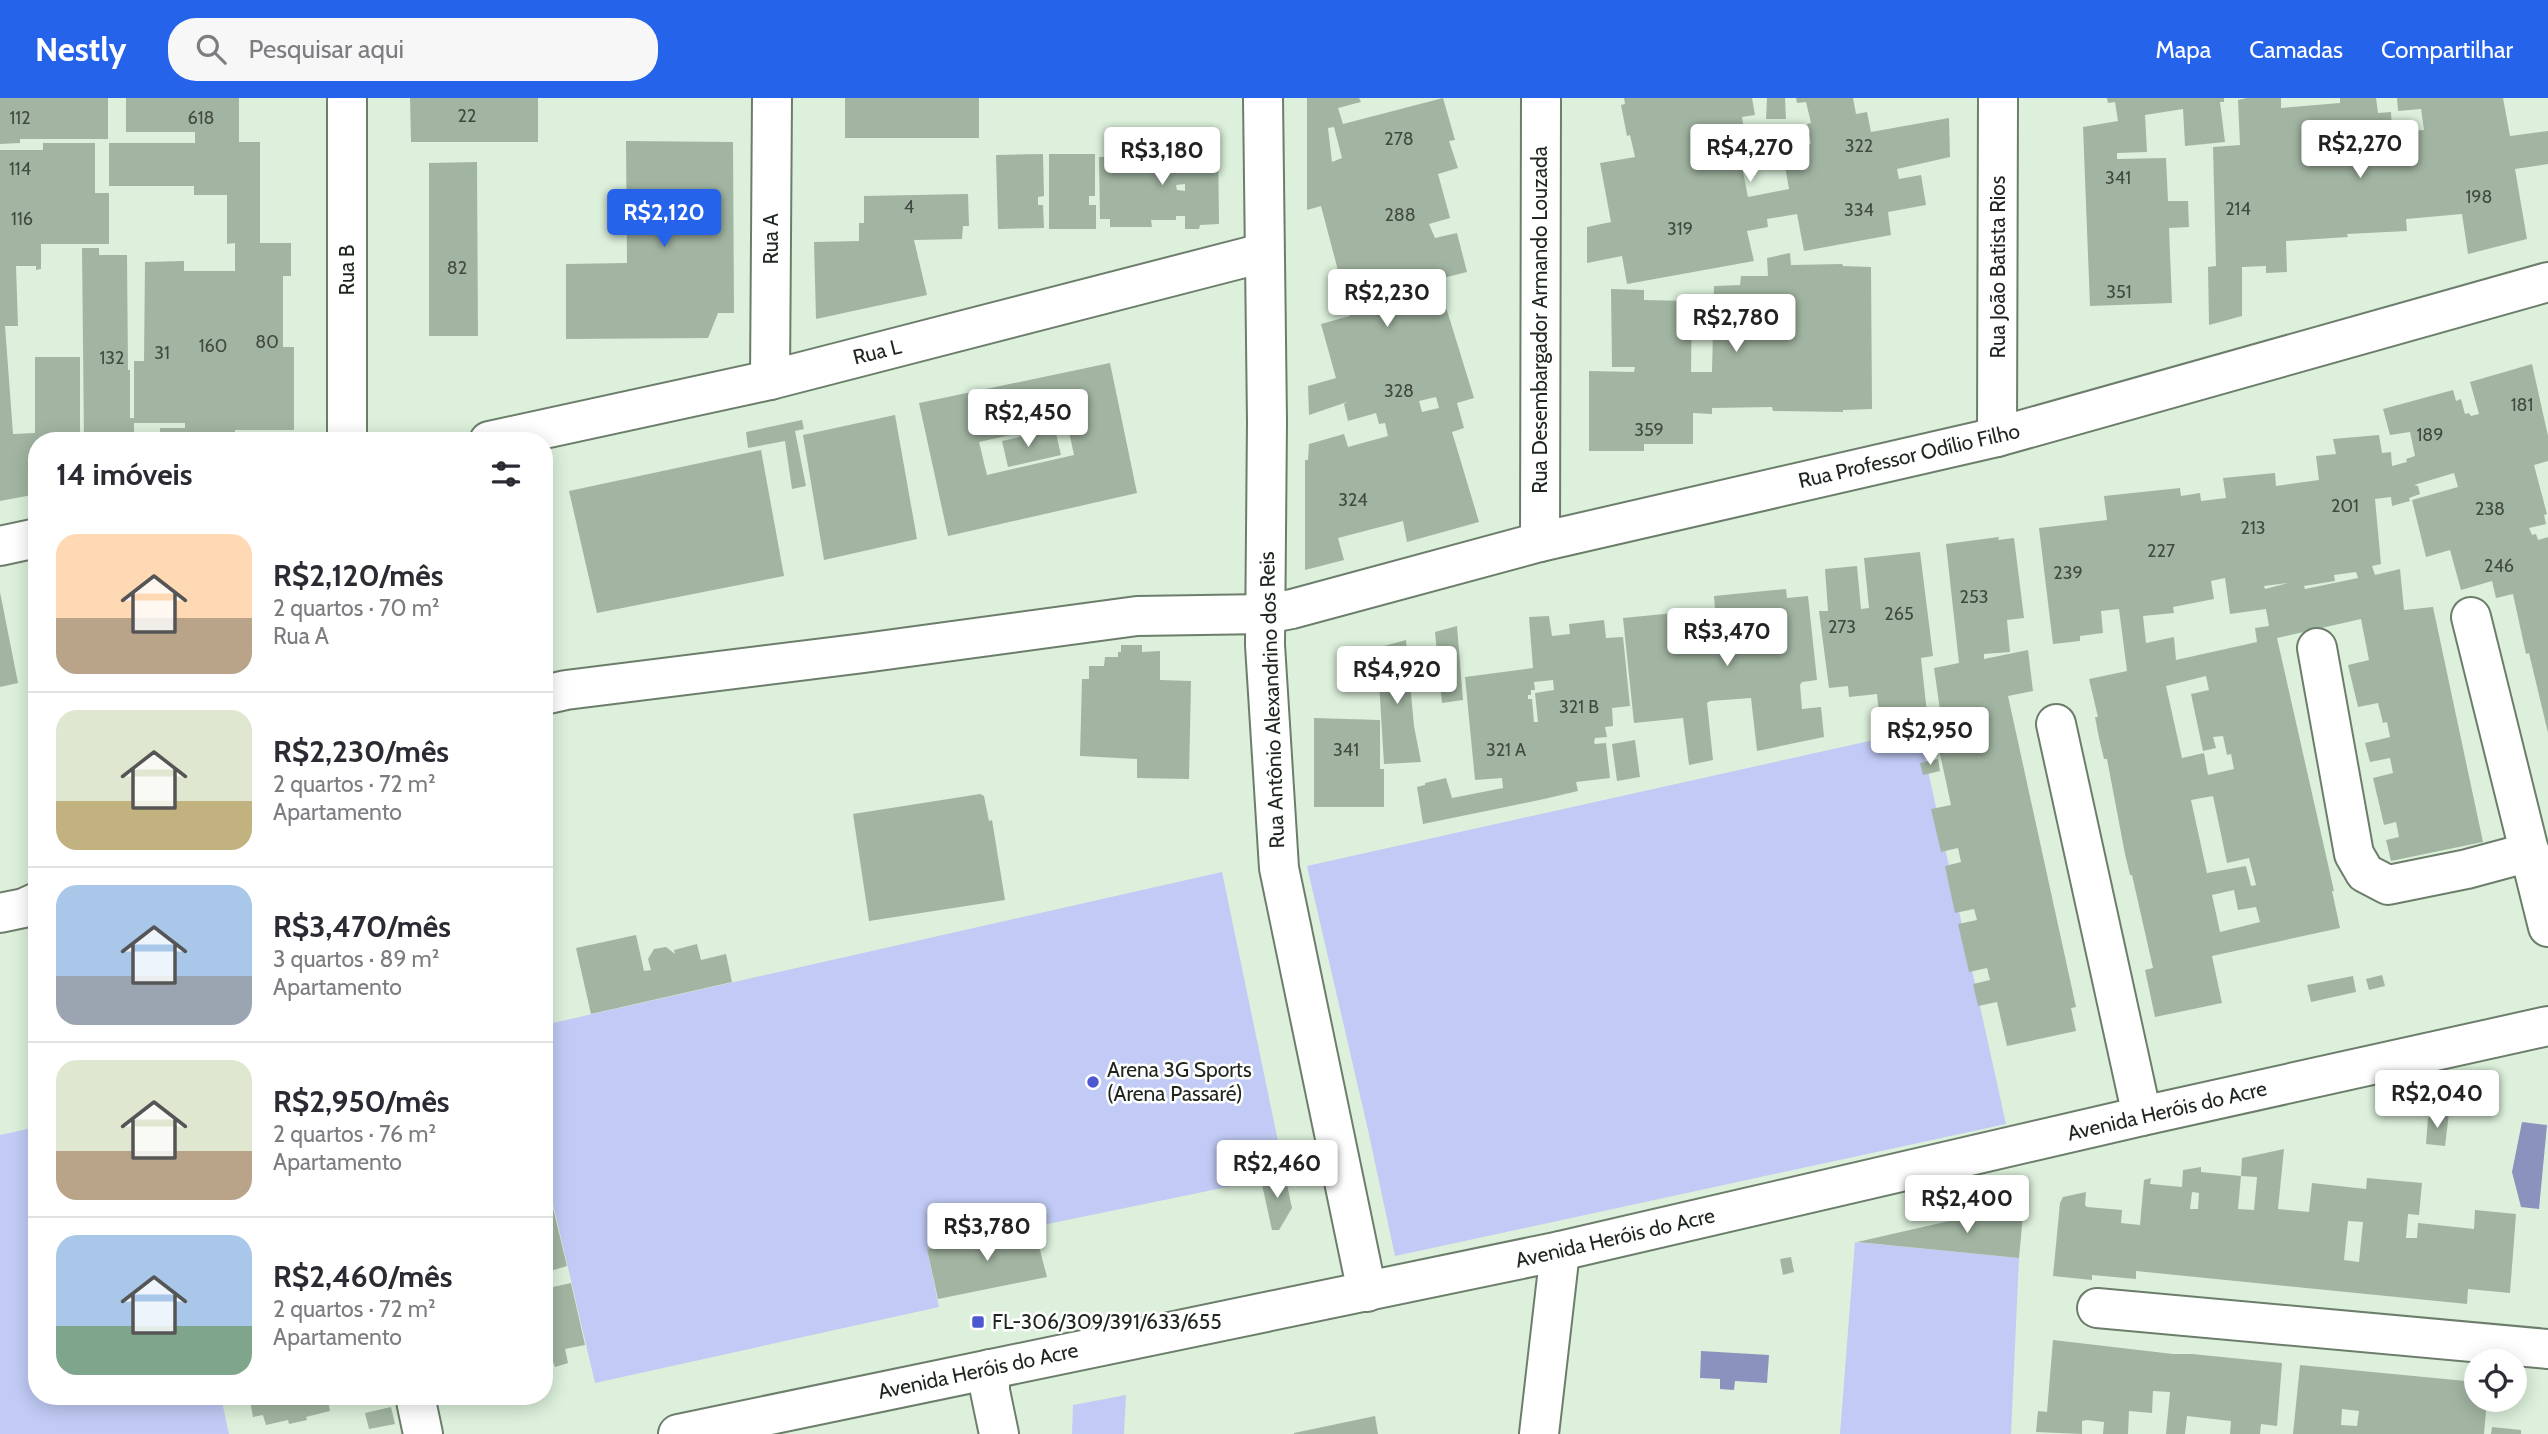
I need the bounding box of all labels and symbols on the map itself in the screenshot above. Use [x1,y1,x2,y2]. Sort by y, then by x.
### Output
house number: 22 [458,105,476,127]
house number: 112 [9,107,31,129]
house number: 618 [188,107,214,129]
pin: R$2,270 [2295,120,2425,180]
pin: R$4,270 [1685,125,1815,184]
pin: R$3,180 [1097,127,1227,187]
house number: 278 [1384,128,1414,150]
house number: 322 [1845,135,1873,157]
street label: Rua Desembargador Armando Louzada [1527,146,1552,494]
house number: 114 [9,158,31,180]
house number: 341 [2105,167,2131,189]
street label: Rua João Batista Rios [1985,175,2010,358]
house number: 198 [2465,186,2493,208]
pin: R$2,120 [599,190,729,249]
house number: 4 [904,196,914,218]
house number: 214 [2225,198,2251,220]
house number: 334 [1844,199,1874,221]
house number: 288 [1384,204,1416,226]
house number: 116 [11,208,33,230]
street label: Rua A [758,213,783,265]
house number: 319 [1667,218,1693,240]
street label: Rua B [334,245,359,295]
house number: 82 [447,257,467,279]
pin: R$2,230 [1322,270,1452,329]
house number: 351 [2106,281,2132,303]
pin: R$2,780 [1671,294,1801,354]
house number: 80 [255,331,279,353]
street label: Rua L [850,333,904,370]
house number: 160 [199,335,227,357]
house number: 31 [154,342,170,364]
house number: 132 [99,347,125,369]
house number: 328 [1384,380,1414,402]
pin: R$2,450 [963,390,1093,449]
house number: 181 [2511,394,2533,416]
street label: Rua Professor Odílio Filho [1796,418,2022,493]
house number: 359 [1634,419,1664,441]
house number: 189 [2416,424,2444,446]
house number: 324 [1338,489,1368,511]
house number: 201 [2331,495,2359,517]
house number: 238 [2475,498,2505,520]
house number: 213 [2240,517,2266,539]
house number: 227 [2147,540,2175,562]
street label: Rua Antônio Alexandrino dos Reis [1254,551,1289,849]
house number: 246 [2484,555,2514,577]
house number: 239 [2053,562,2083,584]
house number: 253 [1960,586,1988,608]
house number: 265 [1884,603,1914,625]
pin: R$3,470 [1662,608,1792,668]
house number: 273 [1828,616,1856,638]
pin: R$4,920 [1332,646,1462,706]
house number: 321 B [1559,696,1599,718]
pin: R$2,950 [1865,708,1995,767]
house number: 341 [1333,739,1359,761]
house number: 321 A [1486,739,1526,761]
place label: Arena 3G Sports (Arena Passaré) [1107,1057,1252,1106]
pin: R$2,040 [2372,1070,2502,1130]
marker: Arena 3G Sports (Arena Passaré) [1085,1074,1101,1090]
street label: Avenida Heróis do Acre [2065,1075,2269,1146]
pin: R$2,460 [1212,1140,1342,1200]
pin: R$2,400 [1902,1176,2032,1235]
street label: Avenida Heróis do Acre [1513,1202,1717,1273]
pin: R$3,780 [922,1204,1052,1263]
place label: FL-306/309/391/633/655 [992,1309,1222,1334]
marker: FL-306/309/391/633/655 [970,1314,986,1330]
street label: Avenida Heróis do Acre [875,1337,1081,1404]

